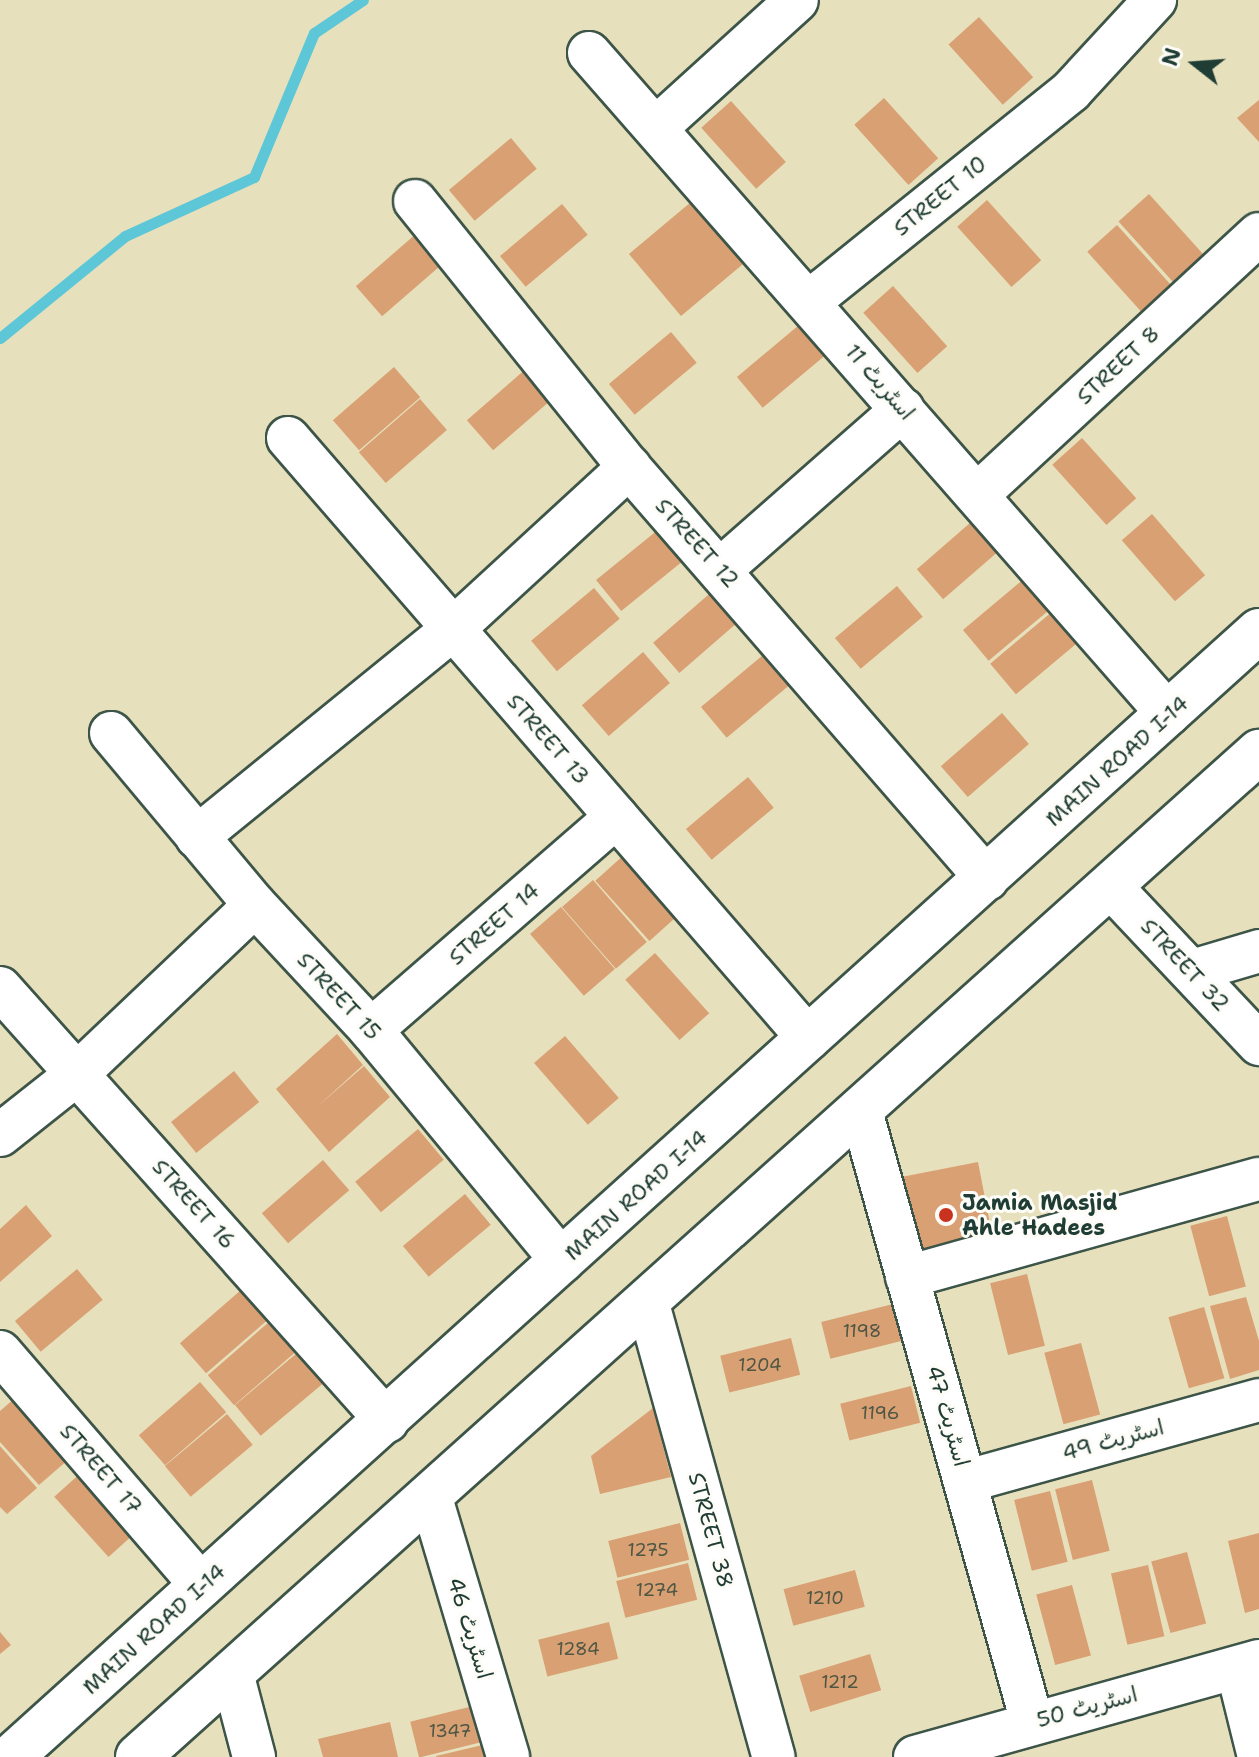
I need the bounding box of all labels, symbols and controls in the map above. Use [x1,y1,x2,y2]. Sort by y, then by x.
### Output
north arrow [1155,24,1235,104]
text: N [1155,44,1188,69]
street label: STREET 10 [888,150,992,242]
street label: STREET 8 [1071,320,1165,410]
street label: اسٹریٹ 11 [840,339,920,425]
street label: STREET 12 [650,493,744,593]
street label: STREET 13 [501,688,595,790]
street label: MAIN ROAD I-14 [1040,690,1194,832]
street label: STREET 14 [443,877,545,971]
street label: STREET 32 [1135,913,1235,1017]
street label: STREET 15 [292,947,386,1045]
street label: MAIN ROAD I-14 [559,1124,713,1266]
street label: STREET 16 [147,1154,241,1254]
place label: Jamia Masjid Ahle Hadees [962,1189,1118,1240]
marker: Jamia Masjid Ahle Hadees [937,1206,955,1224]
house number: 1198 [843,1320,881,1342]
house number: 1204 [738,1354,782,1376]
street label: اسٹریٹ 47 [921,1362,975,1470]
house number: 1196 [861,1402,899,1424]
street label: اسٹریٹ 49 [1059,1414,1167,1466]
street label: STREET 17 [54,1418,148,1520]
street label: STREET 38 [683,1469,739,1591]
house number: 1275 [628,1539,668,1561]
street label: MAIN ROAD I-14 [77,1558,231,1700]
street label: اسٹریٹ 46 [442,1574,498,1682]
house number: 1274 [636,1579,678,1601]
house number: 1210 [806,1587,844,1609]
house number: 1284 [556,1638,600,1660]
house number: 1212 [821,1671,859,1693]
street label: اسٹریٹ 50 [1034,1681,1140,1733]
house number: 1347 [429,1720,471,1742]

